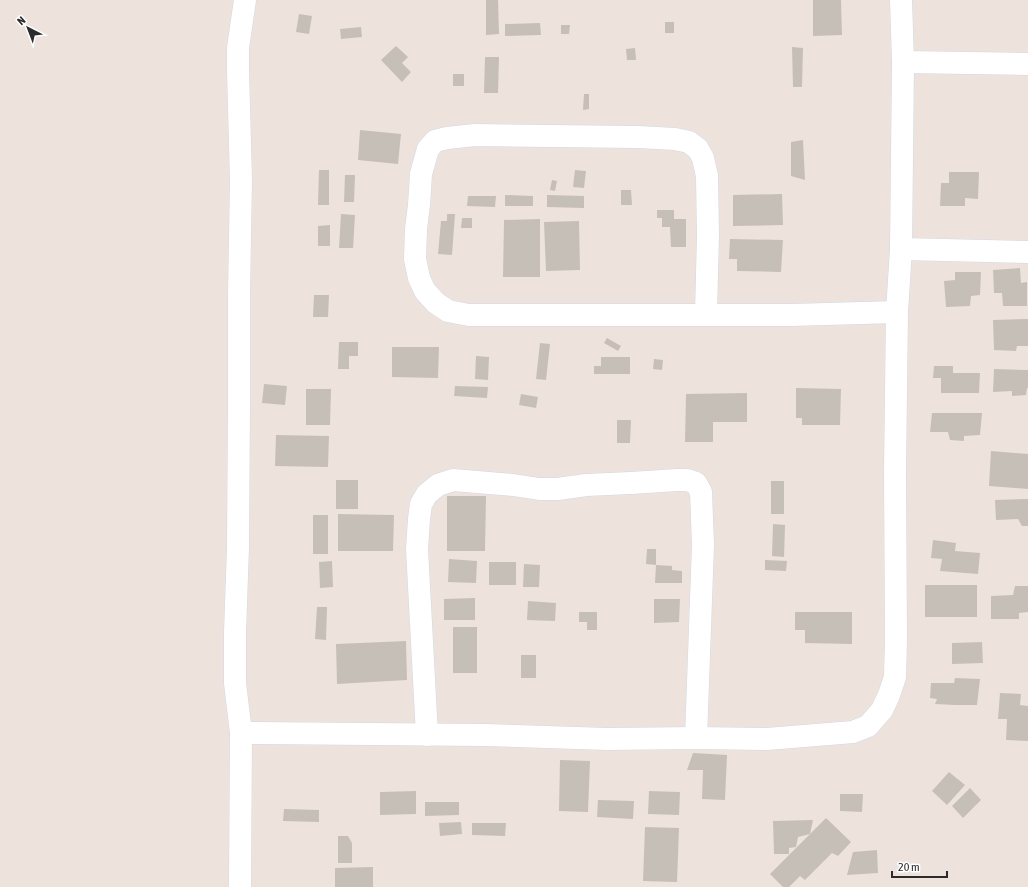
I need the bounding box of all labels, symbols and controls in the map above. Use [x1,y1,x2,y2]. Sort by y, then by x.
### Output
north arrow [8,8,48,48]
text: N [15,14,28,27]
scale bar [892,853,947,879]
text: 20 m [898,860,920,874]

